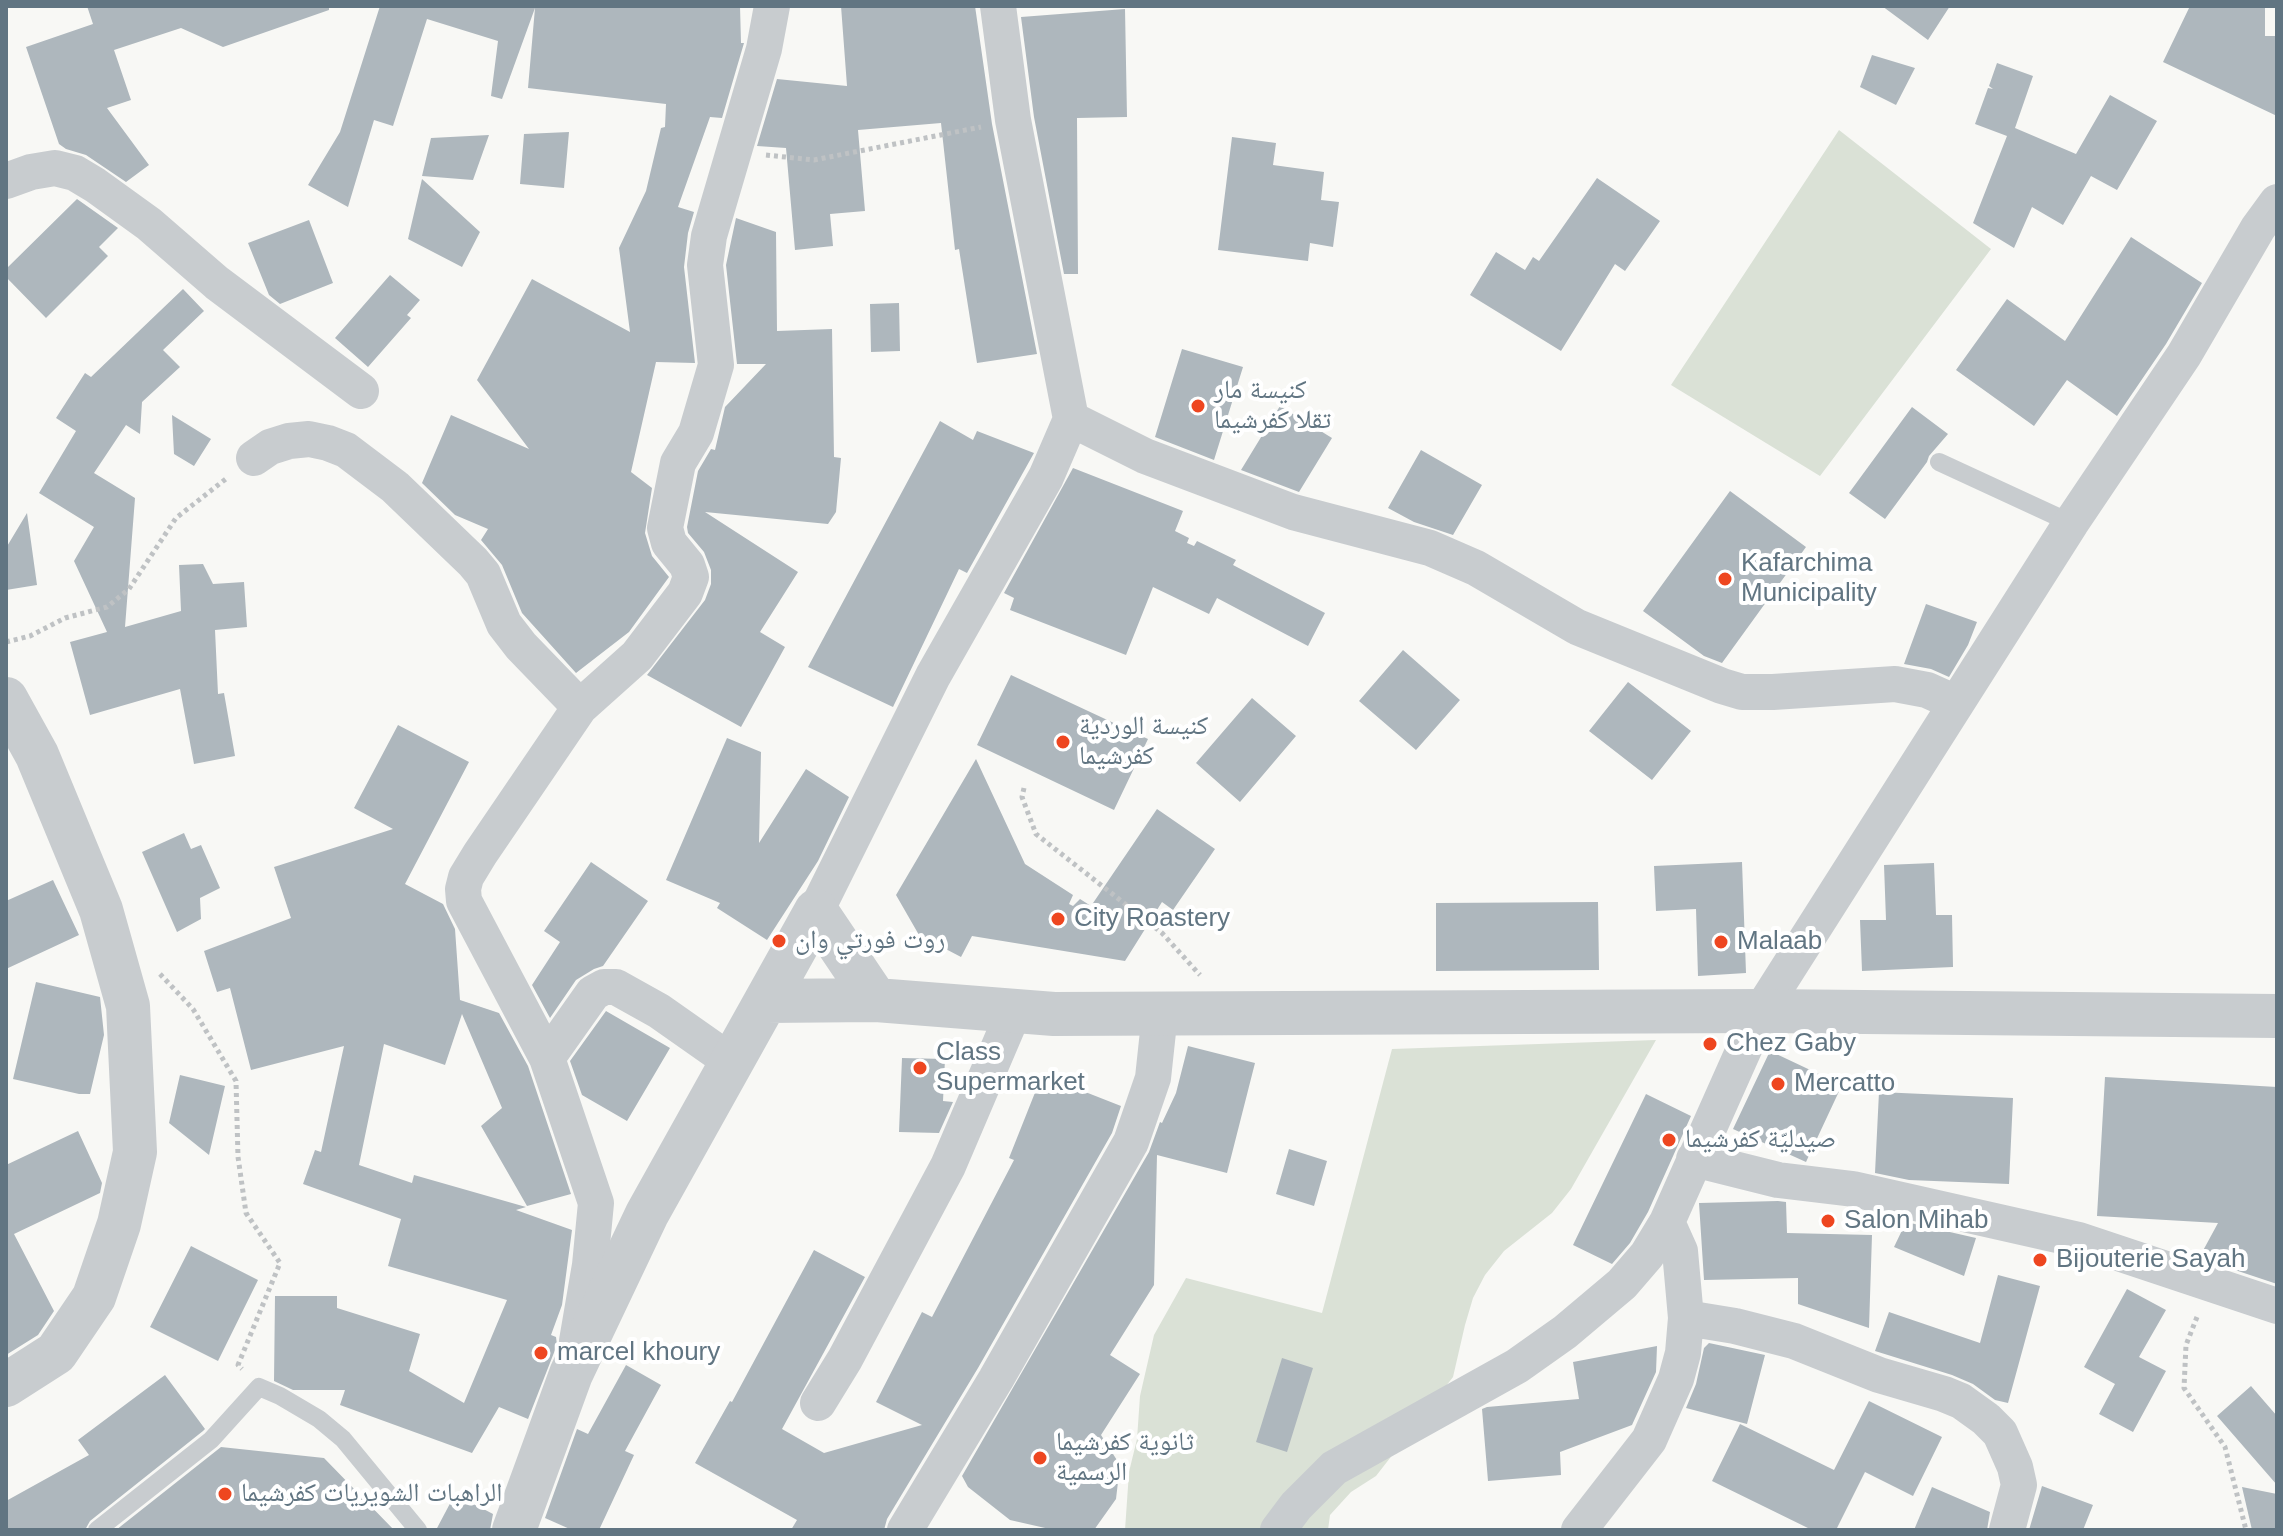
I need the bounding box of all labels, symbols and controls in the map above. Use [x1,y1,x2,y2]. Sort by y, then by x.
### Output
place label: كنيسة مار تقلا كفرشيما [1214,375,1331,436]
marker: كنيسة مار تقلا كفرشيما [1189,397,1207,415]
place label: Kafarchima Municipality [1741,548,1877,610]
marker: Kafarchima Municipality [1716,570,1734,588]
place label: كنيسة الوردية كفرشيما [1079,711,1208,772]
marker: كنيسة الوردية كفرشيما [1054,733,1072,751]
place label: City Roastery [1074,903,1230,935]
marker: City Roastery [1049,910,1067,928]
place label: روت فورتي وان [795,925,945,957]
place label: Malaab [1737,926,1822,958]
marker: روت فورتي وان [770,932,788,950]
marker: Malaab [1712,933,1730,951]
place label: Chez Gaby [1726,1028,1856,1060]
marker: Chez Gaby [1701,1035,1719,1053]
place label: Class Supermarket [936,1037,1085,1098]
marker: Class Supermarket [911,1059,929,1077]
place label: Mercatto [1794,1068,1895,1100]
marker: Mercatto [1769,1075,1787,1093]
place label: صيدليّة كفرشيما [1685,1124,1836,1156]
marker: صيدليّة كفرشيما [1660,1131,1678,1149]
place label: Salon Mihab [1844,1205,1989,1237]
marker: Salon Mihab [1819,1212,1837,1230]
place label: Bijouterie Sayah [2056,1244,2245,1276]
marker: Bijouterie Sayah [2031,1251,2049,1269]
place label: marcel khoury [557,1337,720,1369]
marker: marcel khoury [532,1344,550,1362]
place label: ثانوية كفرشيما الرسمية [1056,1427,1194,1488]
marker: ثانوية كفرشيما الرسمية [1031,1449,1049,1467]
place label: الراهبات الشويريات كفرشيما [241,1478,503,1510]
marker: الراهبات الشويريات كفرشيما [216,1485,234,1503]

